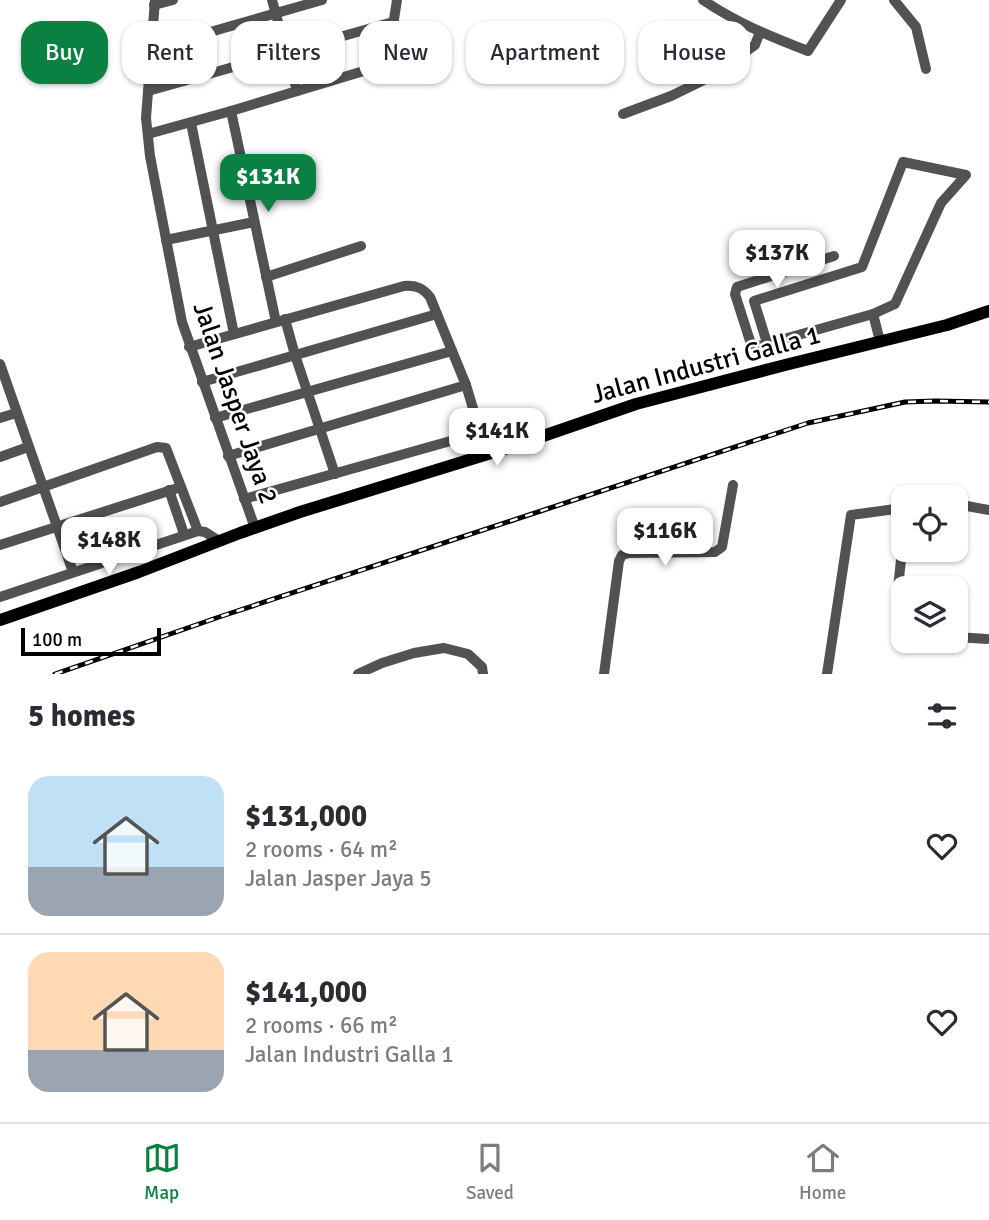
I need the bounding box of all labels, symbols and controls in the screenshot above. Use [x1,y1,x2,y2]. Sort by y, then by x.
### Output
chip: Buy [21,21,108,84]
chip: Rent [122,21,217,84]
chip: Filters [231,21,345,84]
chip: New [359,21,452,84]
chip: Apartment [466,21,624,84]
chip: House [638,21,750,84]
pin: $131K [219,154,317,214]
text: $131K [236,162,300,191]
pin: $137K [728,230,826,290]
text: $137K [745,238,809,267]
street label: Jalan Jasper Jaya 2 [186,298,284,508]
street label: Jalan Industri Galla 1 [588,319,824,411]
pin: $141K [448,408,546,468]
text: $141K [465,416,529,445]
map controls [891,485,968,653]
button: locate [891,485,968,562]
pin: $116K [616,508,714,568]
text: $116K [633,516,697,545]
pin: $148K [60,518,158,577]
text: $148K [77,525,141,554]
button: layers [891,576,968,653]
scale bar [21,625,161,657]
text: 100 m [32,628,82,652]
icon: filters [923,697,961,735]
text: 5 homes [28,698,135,735]
text: $131,000 [245,798,367,835]
icon: home [84,804,168,888]
icon: heart [923,827,961,865]
text: 2 rooms · 64 m² [245,835,398,864]
text: Jalan Jasper Jaya 5 [245,864,432,893]
text: $141,000 [245,974,367,1011]
icon: home [84,980,168,1064]
icon: heart [923,1003,961,1041]
text: 2 rooms · 66 m² [245,1011,398,1040]
text: Jalan Industri Galla 1 [245,1040,454,1069]
tab: Map [143,1139,181,1205]
tab: Saved [466,1139,514,1205]
tab: Home [799,1139,846,1205]

